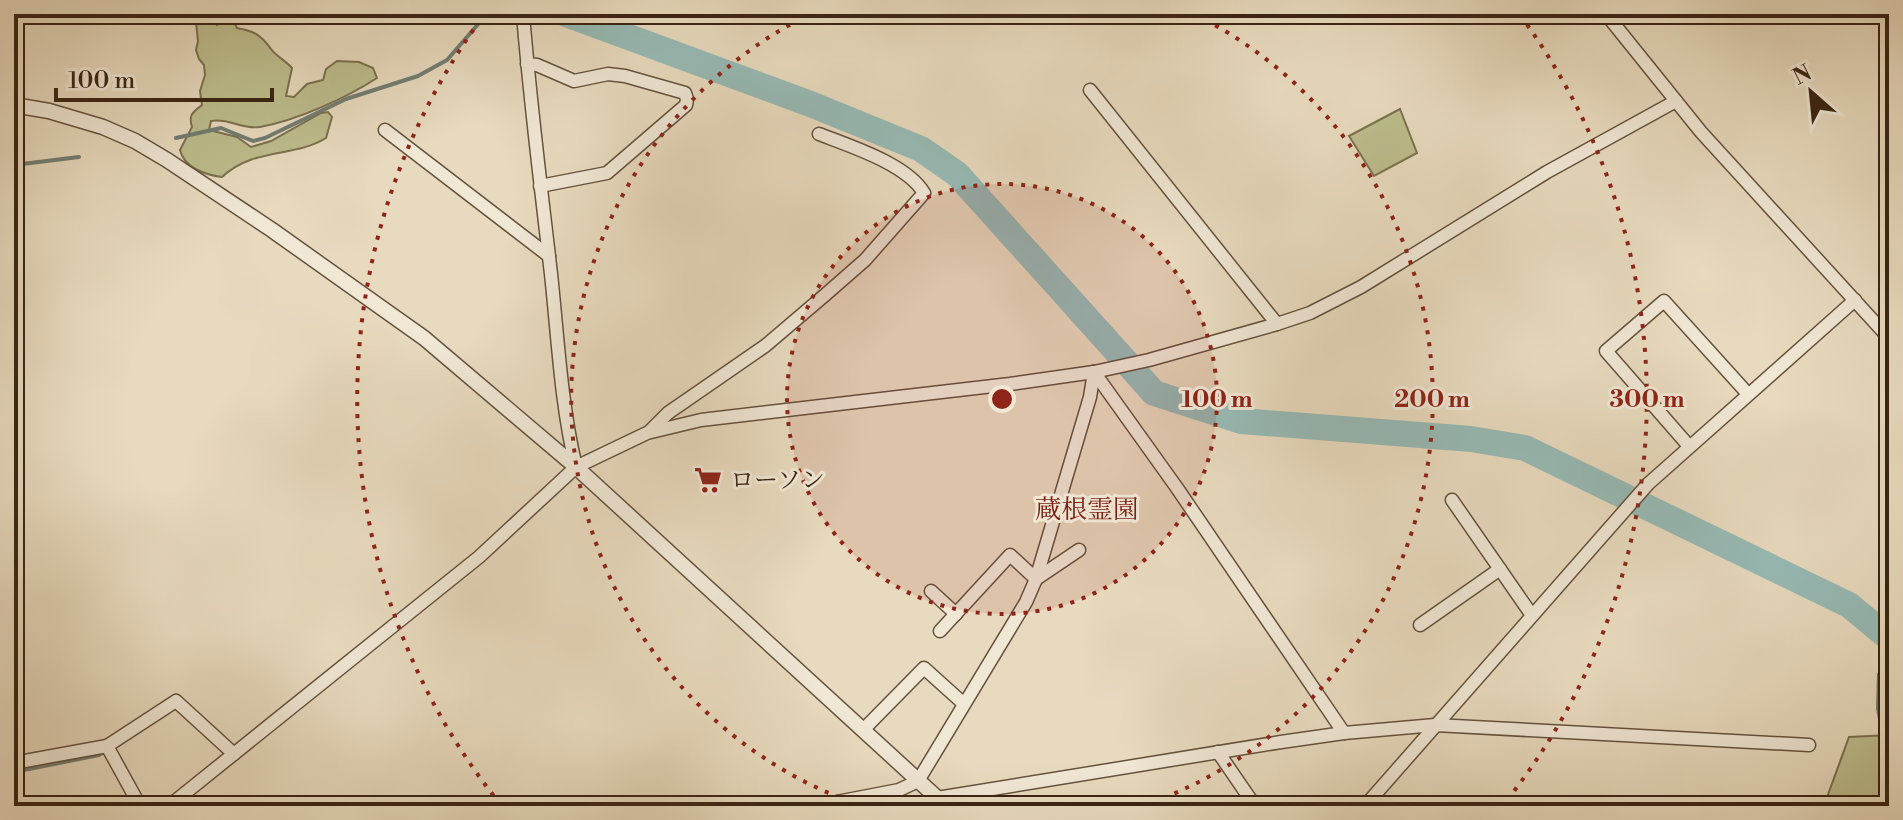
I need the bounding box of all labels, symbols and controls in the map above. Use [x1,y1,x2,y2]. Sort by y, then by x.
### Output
scale bar [56,52,272,102]
north arrow [1771,52,1851,132]
text: N [1789,59,1817,91]
text: 100 m [68,66,135,96]
centre of rings [988,385,1016,413]
text: 100 m [1181,385,1253,415]
text: 200 m [1394,385,1470,415]
text: 300 m [1609,385,1685,415]
supermarket icon: ローソン [693,465,723,495]
place label: ローソン [730,466,825,496]
district label: 蔵根霊園 [1035,494,1139,526]

